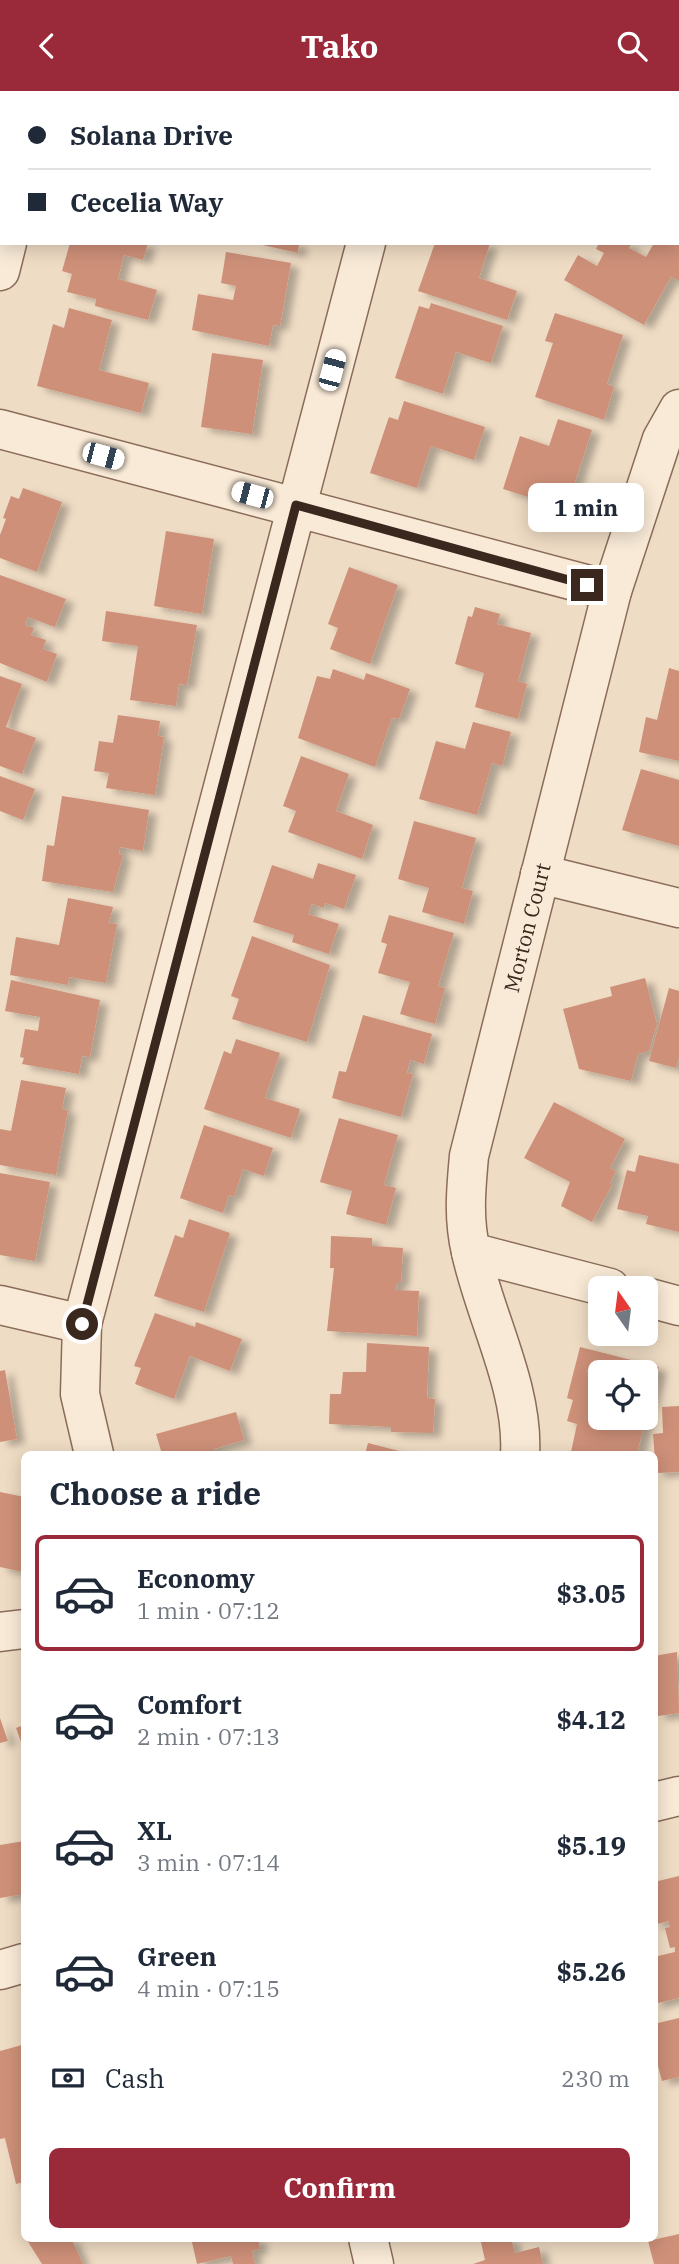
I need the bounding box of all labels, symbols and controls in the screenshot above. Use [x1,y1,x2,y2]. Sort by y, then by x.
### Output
text: Tako [301,25,378,67]
icon: back [28,27,66,65]
icon: search [613,27,651,65]
text: Solana Drive [70,118,233,152]
text: Cecelia Way [70,185,223,219]
car [317,347,348,393]
car [80,440,127,472]
car [229,479,276,511]
callout: 1 min [529,483,645,533]
text: 1 min [554,492,618,522]
route end [571,569,603,601]
street label: Morton Court [497,860,557,995]
north arrow [588,1276,658,1346]
map controls [588,1276,658,1430]
route start [66,1308,98,1340]
button: locate [588,1360,658,1430]
text: Choose a ride [49,1472,261,1514]
text: Economy [137,1561,255,1595]
icon: car [53,1562,116,1625]
text: $3.05 [556,1576,626,1610]
text: 1 min · 07:12 [137,1595,280,1625]
text: Comfort [137,1687,242,1721]
icon: car [53,1688,116,1751]
text: $4.12 [556,1702,626,1736]
text: 2 min · 07:13 [137,1721,280,1751]
text: XL [137,1813,172,1847]
icon: car [53,1814,116,1877]
text: $5.19 [556,1828,626,1862]
text: 3 min · 07:14 [137,1847,280,1877]
text: Green [137,1939,217,1973]
icon: car [53,1940,116,2003]
text: $5.26 [556,1954,626,1988]
text: 4 min · 07:15 [137,1973,280,2003]
icon: cash [49,2059,87,2097]
text: Cash [105,2061,165,2095]
text: 230 m [561,2063,630,2093]
button: Confirm [49,2148,630,2228]

